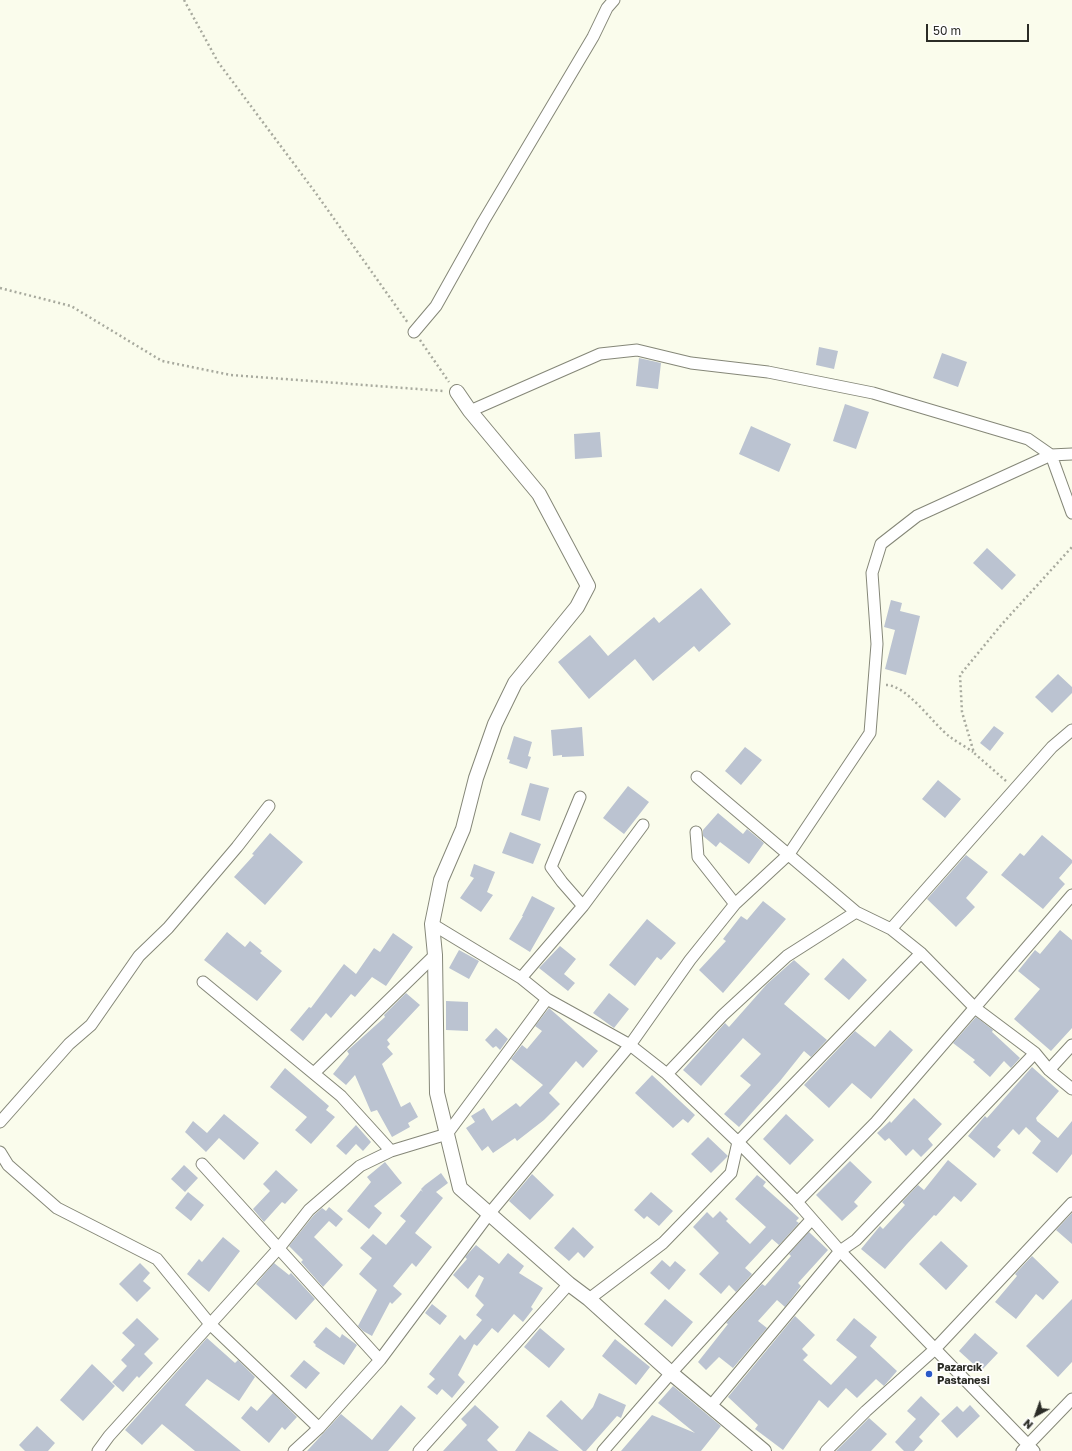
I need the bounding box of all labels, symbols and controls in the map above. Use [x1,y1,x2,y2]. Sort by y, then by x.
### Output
scale bar [928,16,1031,42]
text: 50 m [933,23,961,38]
place label: Pazarcık Pastanesi [937,1361,990,1387]
marker: Pazarcık Pastanesi [924,1369,934,1379]
north arrow [1016,1395,1056,1435]
text: N [1020,1417,1035,1432]

